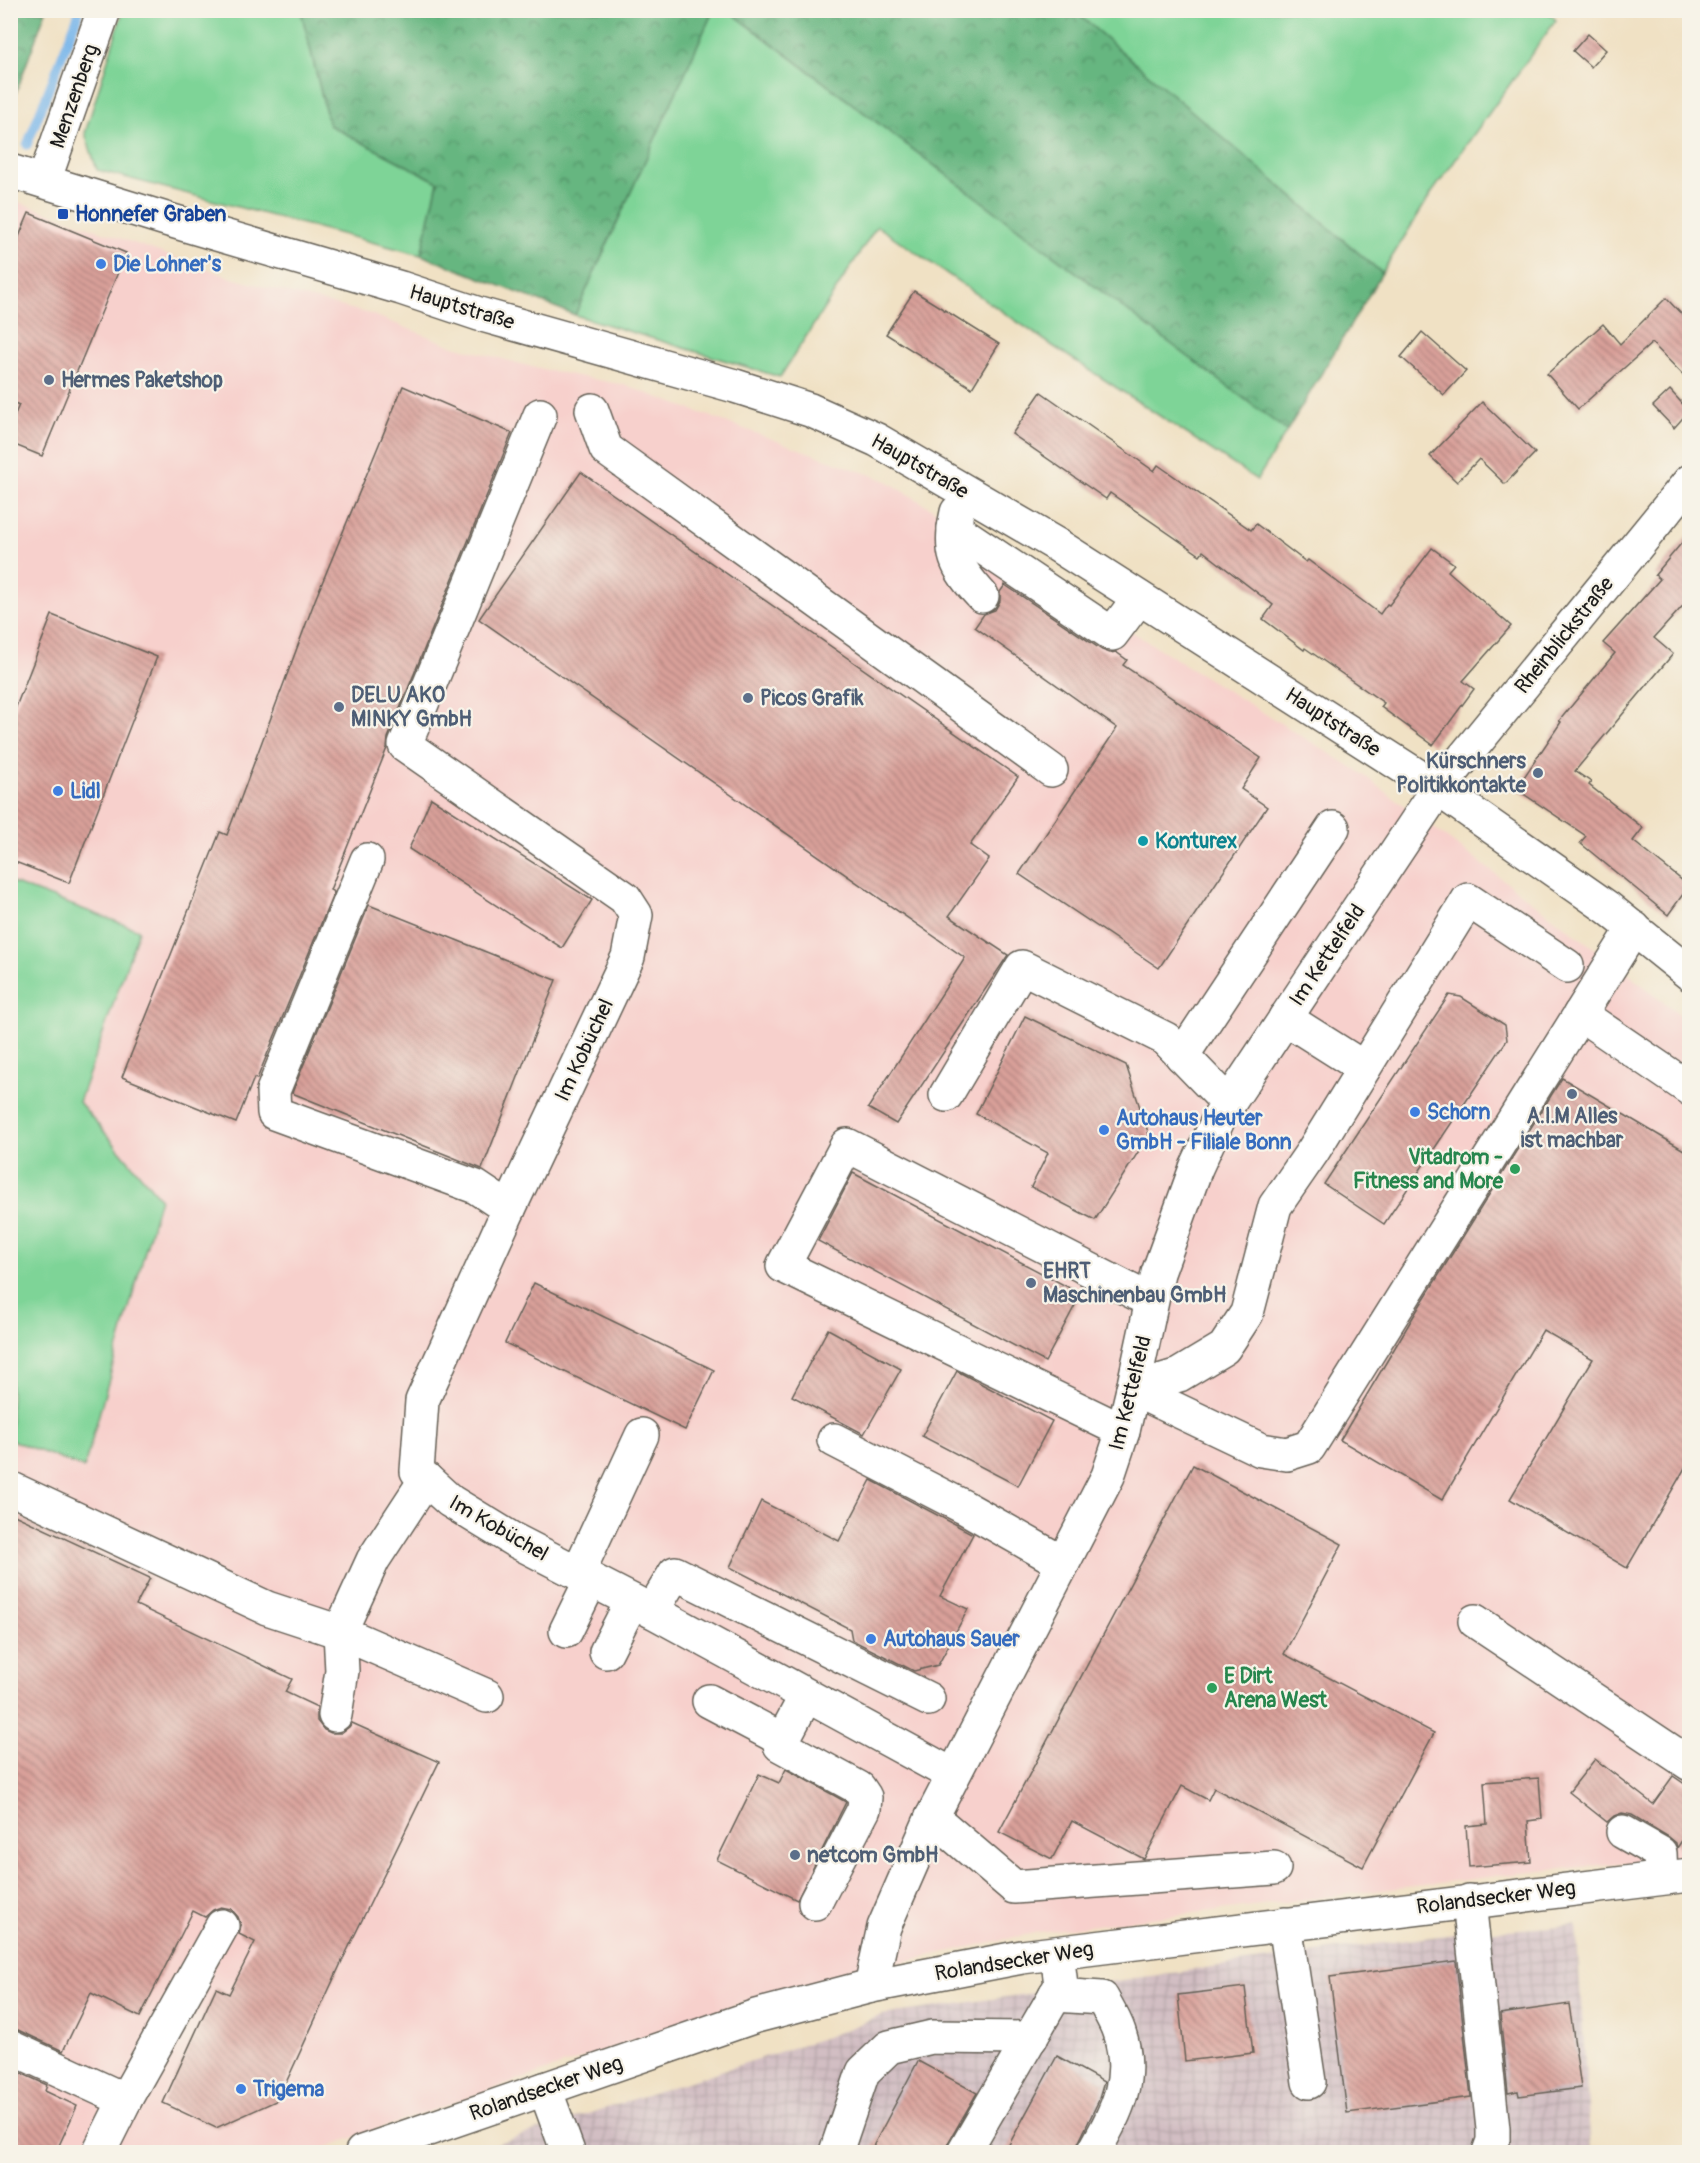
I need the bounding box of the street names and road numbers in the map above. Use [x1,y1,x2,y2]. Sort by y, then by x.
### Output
street label: Menzenberg [44,41,105,152]
street label: Hauptstraße [406,279,518,336]
street label: Hauptstraße [866,428,974,506]
street label: Rheinblickstraße [1509,571,1620,699]
street label: Hauptstraße [1280,682,1386,764]
street label: Im Kettelfeld [1283,899,1371,1011]
street label: Im Kobüchel [549,995,620,1106]
street label: Im Kettelfeld [1103,1333,1158,1453]
street label: Im Kobüchel [444,1489,553,1568]
street label: Rolandsecker Weg [1415,1874,1577,1921]
street label: Rolandsecker Weg [933,1936,1095,1987]
street label: Rolandsecker Weg [466,2050,626,2127]

